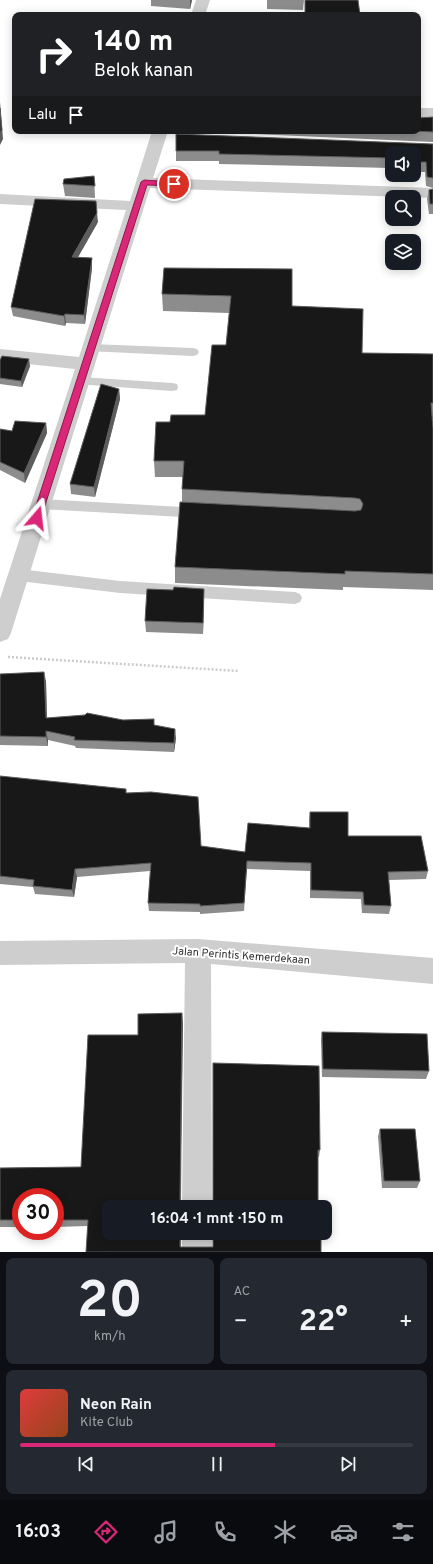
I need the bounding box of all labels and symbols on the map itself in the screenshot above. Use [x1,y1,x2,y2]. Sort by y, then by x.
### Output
pin [157,167,191,201]
position arrow [16,497,58,539]
street label: Jalan Perintis Kemerdekaan [172,944,310,968]
speed limit sign: 30 [12,1188,64,1240]

